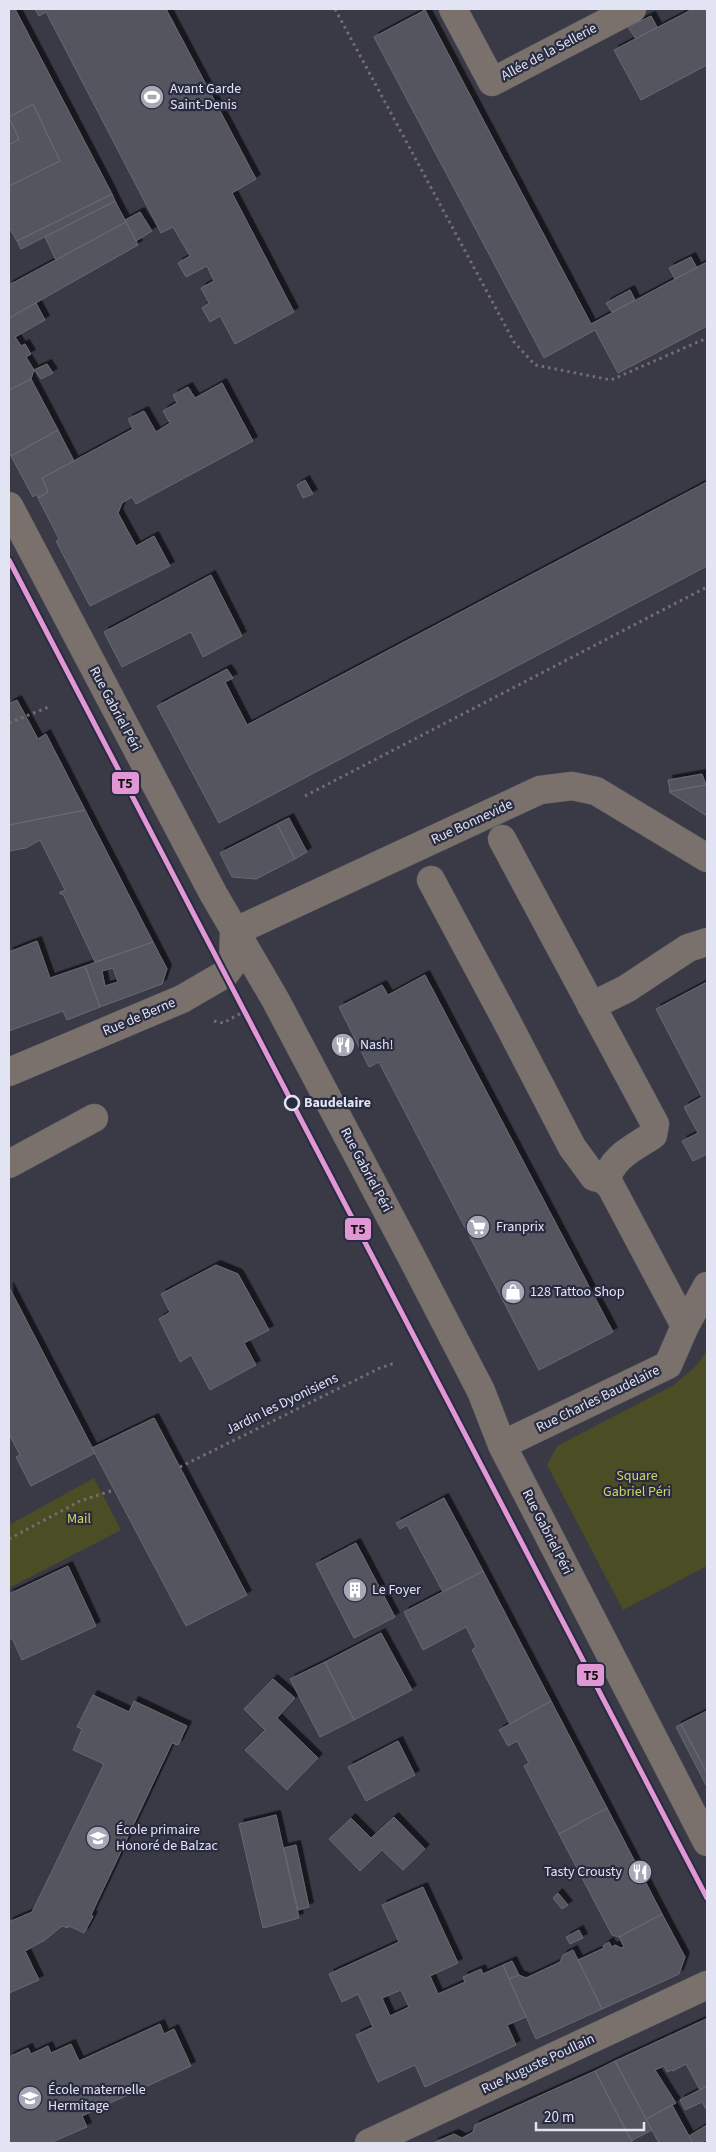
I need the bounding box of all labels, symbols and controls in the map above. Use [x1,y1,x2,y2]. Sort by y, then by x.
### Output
street label: Allée de la Sellerie [497,18,601,86]
place label: Avant Garde Saint-Denis [170,79,241,115]
sports icon: Avant Garde Saint-Denis [139,84,165,110]
street label: Rue Gabriel Péri [84,663,146,755]
line badge: T5 [111,771,140,795]
text: T5 [117,774,133,794]
street label: Rue Bonnevide [428,794,516,850]
street label: Rue de Berne [99,993,179,1041]
restaurant icon: Nash! [330,1032,356,1058]
place label: Nash! [360,1035,394,1055]
place label: Baudelaire [304,1093,371,1113]
marker: Baudelaire [284,1095,300,1111]
street label: Rue Gabriel Péri [335,1124,397,1216]
supermarket icon: Franprix [465,1214,491,1240]
line badge: T5 [344,1217,372,1241]
place label: Franprix [496,1217,545,1237]
text: T5 [350,1220,366,1240]
shop icon: 128 Tattoo Shop [500,1279,526,1305]
place label: 128 Tattoo Shop [530,1282,625,1302]
street label: Rue Charles Baudelaire [533,1360,663,1438]
street label: Jardin les Dyonisiens [222,1368,342,1440]
park label: Square Gabriel Péri [603,1466,671,1502]
street label: Rue Gabriel Péri [517,1486,577,1578]
park label: Mail [67,1509,92,1529]
building icon: Le Foyer [342,1577,368,1603]
place label: Le Foyer [372,1580,421,1600]
line badge: T5 [576,1663,605,1687]
text: T5 [583,1666,599,1686]
place label: École primaire Honoré de Balzac [116,1820,218,1856]
school or university icon: École primaire Honoré de Balzac [85,1825,111,1851]
restaurant icon: Tasty Crousty [627,1859,653,1885]
place label: Tasty Crousty [544,1862,622,1882]
street label: Rue Auguste Poullain [478,2029,598,2099]
place label: École maternelle Hermitage [48,2080,146,2116]
school or university icon: École maternelle Hermitage [17,2085,43,2111]
scale bar [536,2100,644,2132]
text: 20 m [544,2107,574,2128]

